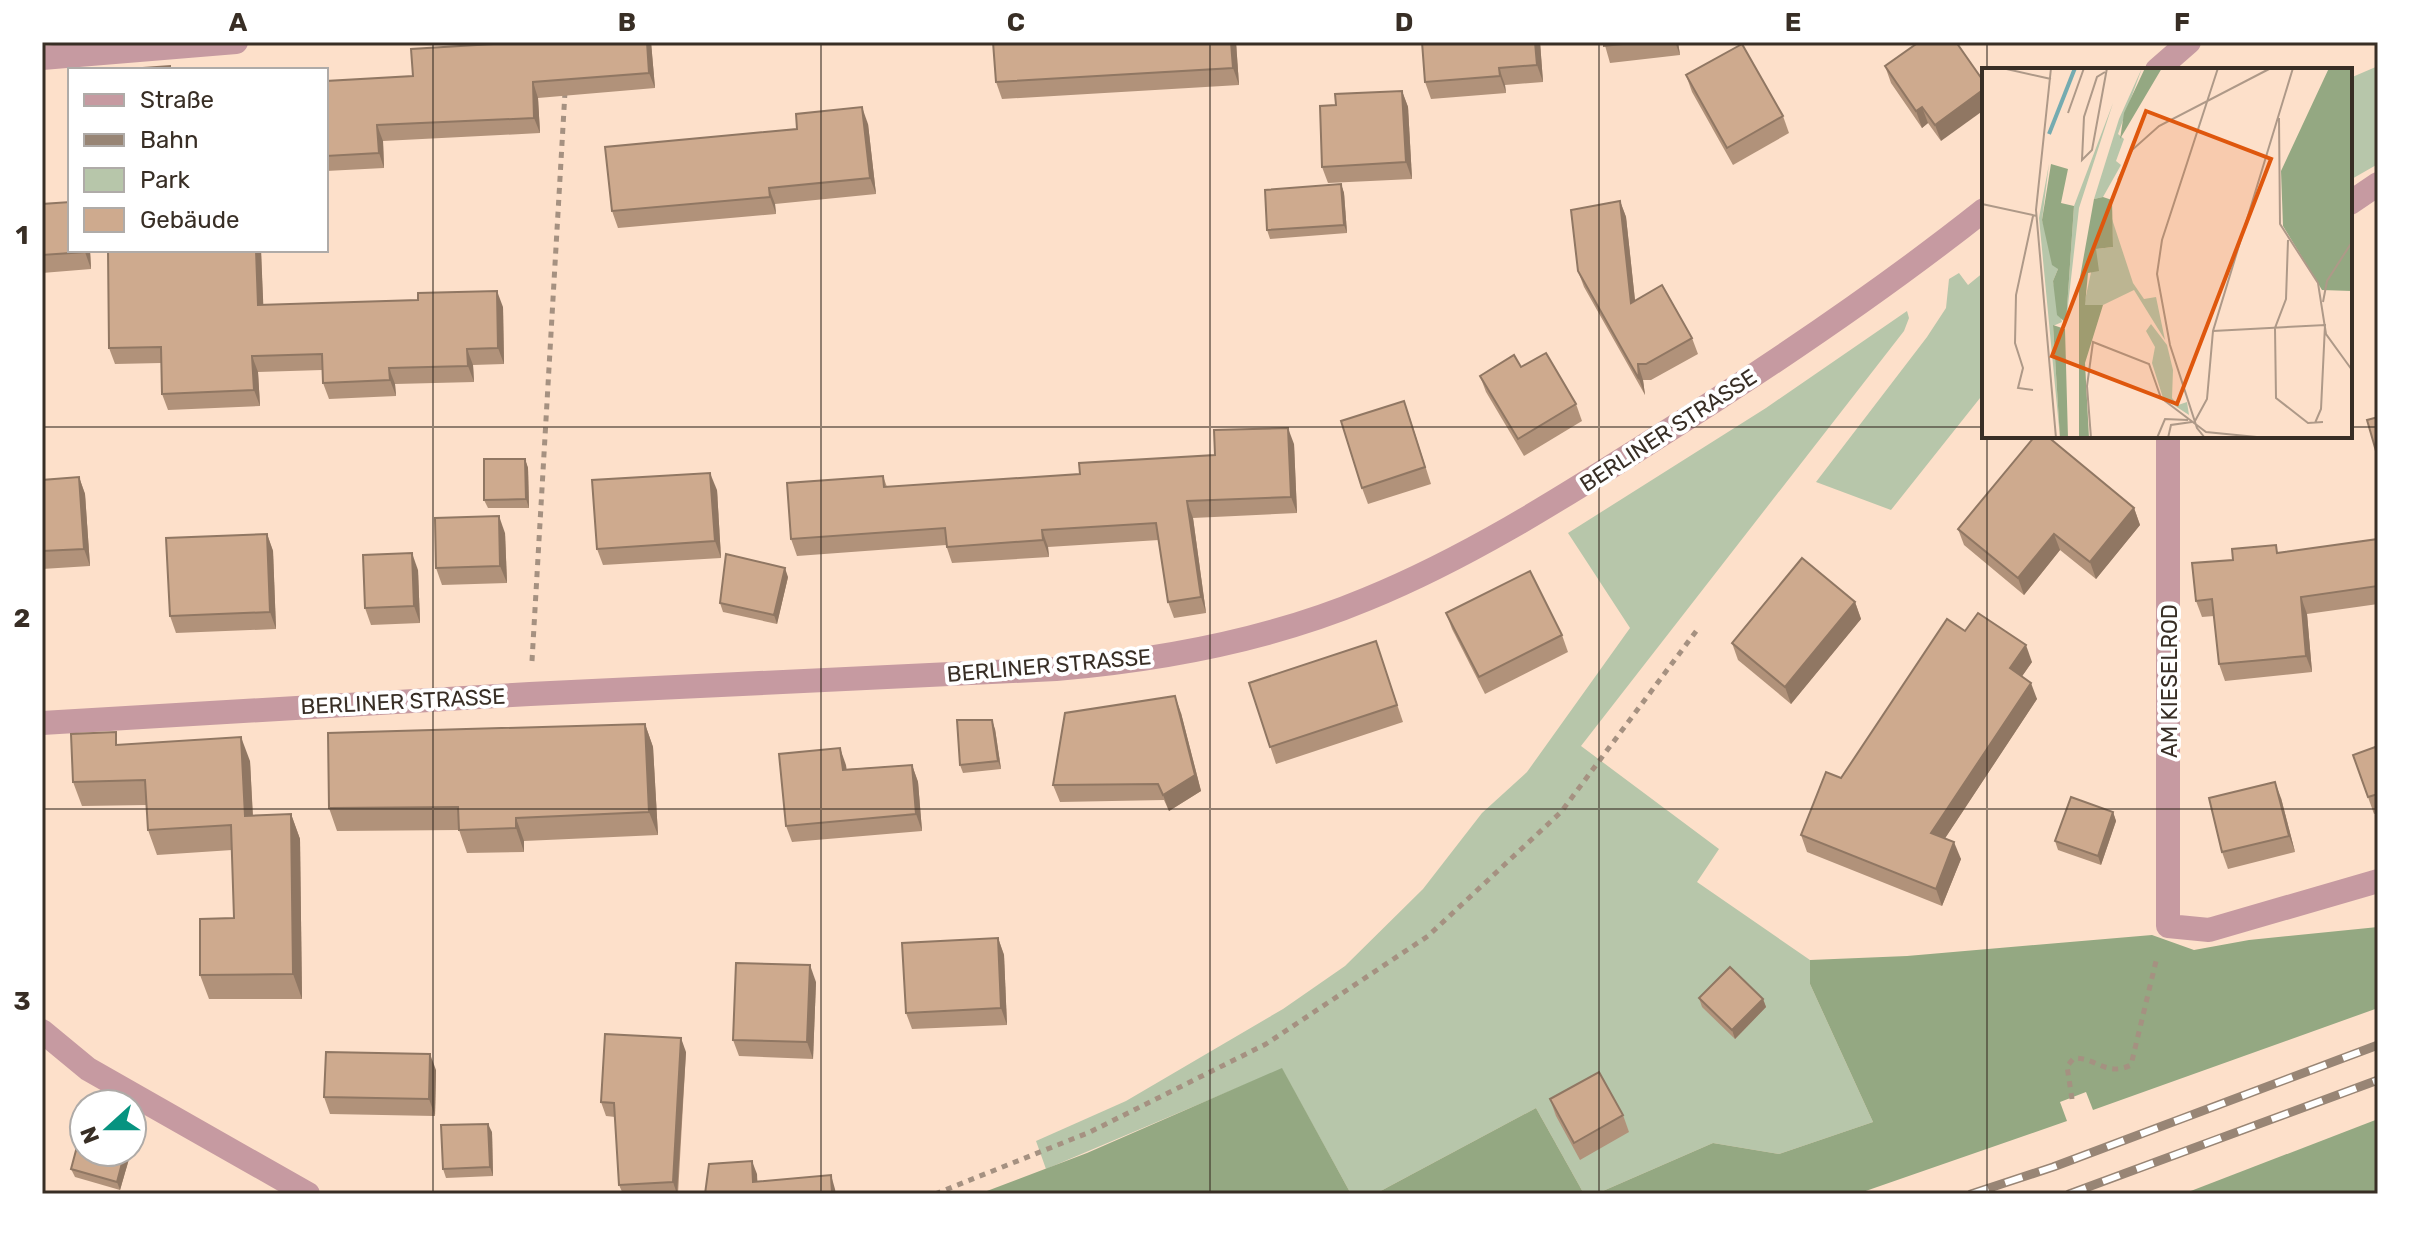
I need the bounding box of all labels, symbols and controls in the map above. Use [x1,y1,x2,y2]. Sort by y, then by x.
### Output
text: A [229,7,248,38]
text: B [618,7,636,38]
text: C [1007,7,1025,38]
text: D [1395,7,1413,38]
text: E [1785,7,1801,38]
text: F [2174,7,2190,38]
legend [68,68,328,252]
inset map [1982,68,2352,438]
text: Straße [140,86,214,114]
text: Bahn [140,126,198,154]
text: Park [140,166,191,194]
text: Gebäude [140,206,239,234]
text: 1 [16,220,28,251]
street label: BERLINER STRASSE [1575,363,1762,498]
text: 2 [14,603,30,634]
street label: AM KIESELROD [2156,604,2183,758]
street label: BERLINER STRASSE [946,643,1152,688]
street label: BERLINER STRASSE [300,683,506,720]
text: 3 [13,986,31,1017]
north arrow [68,1088,148,1168]
text: N [74,1123,105,1147]

